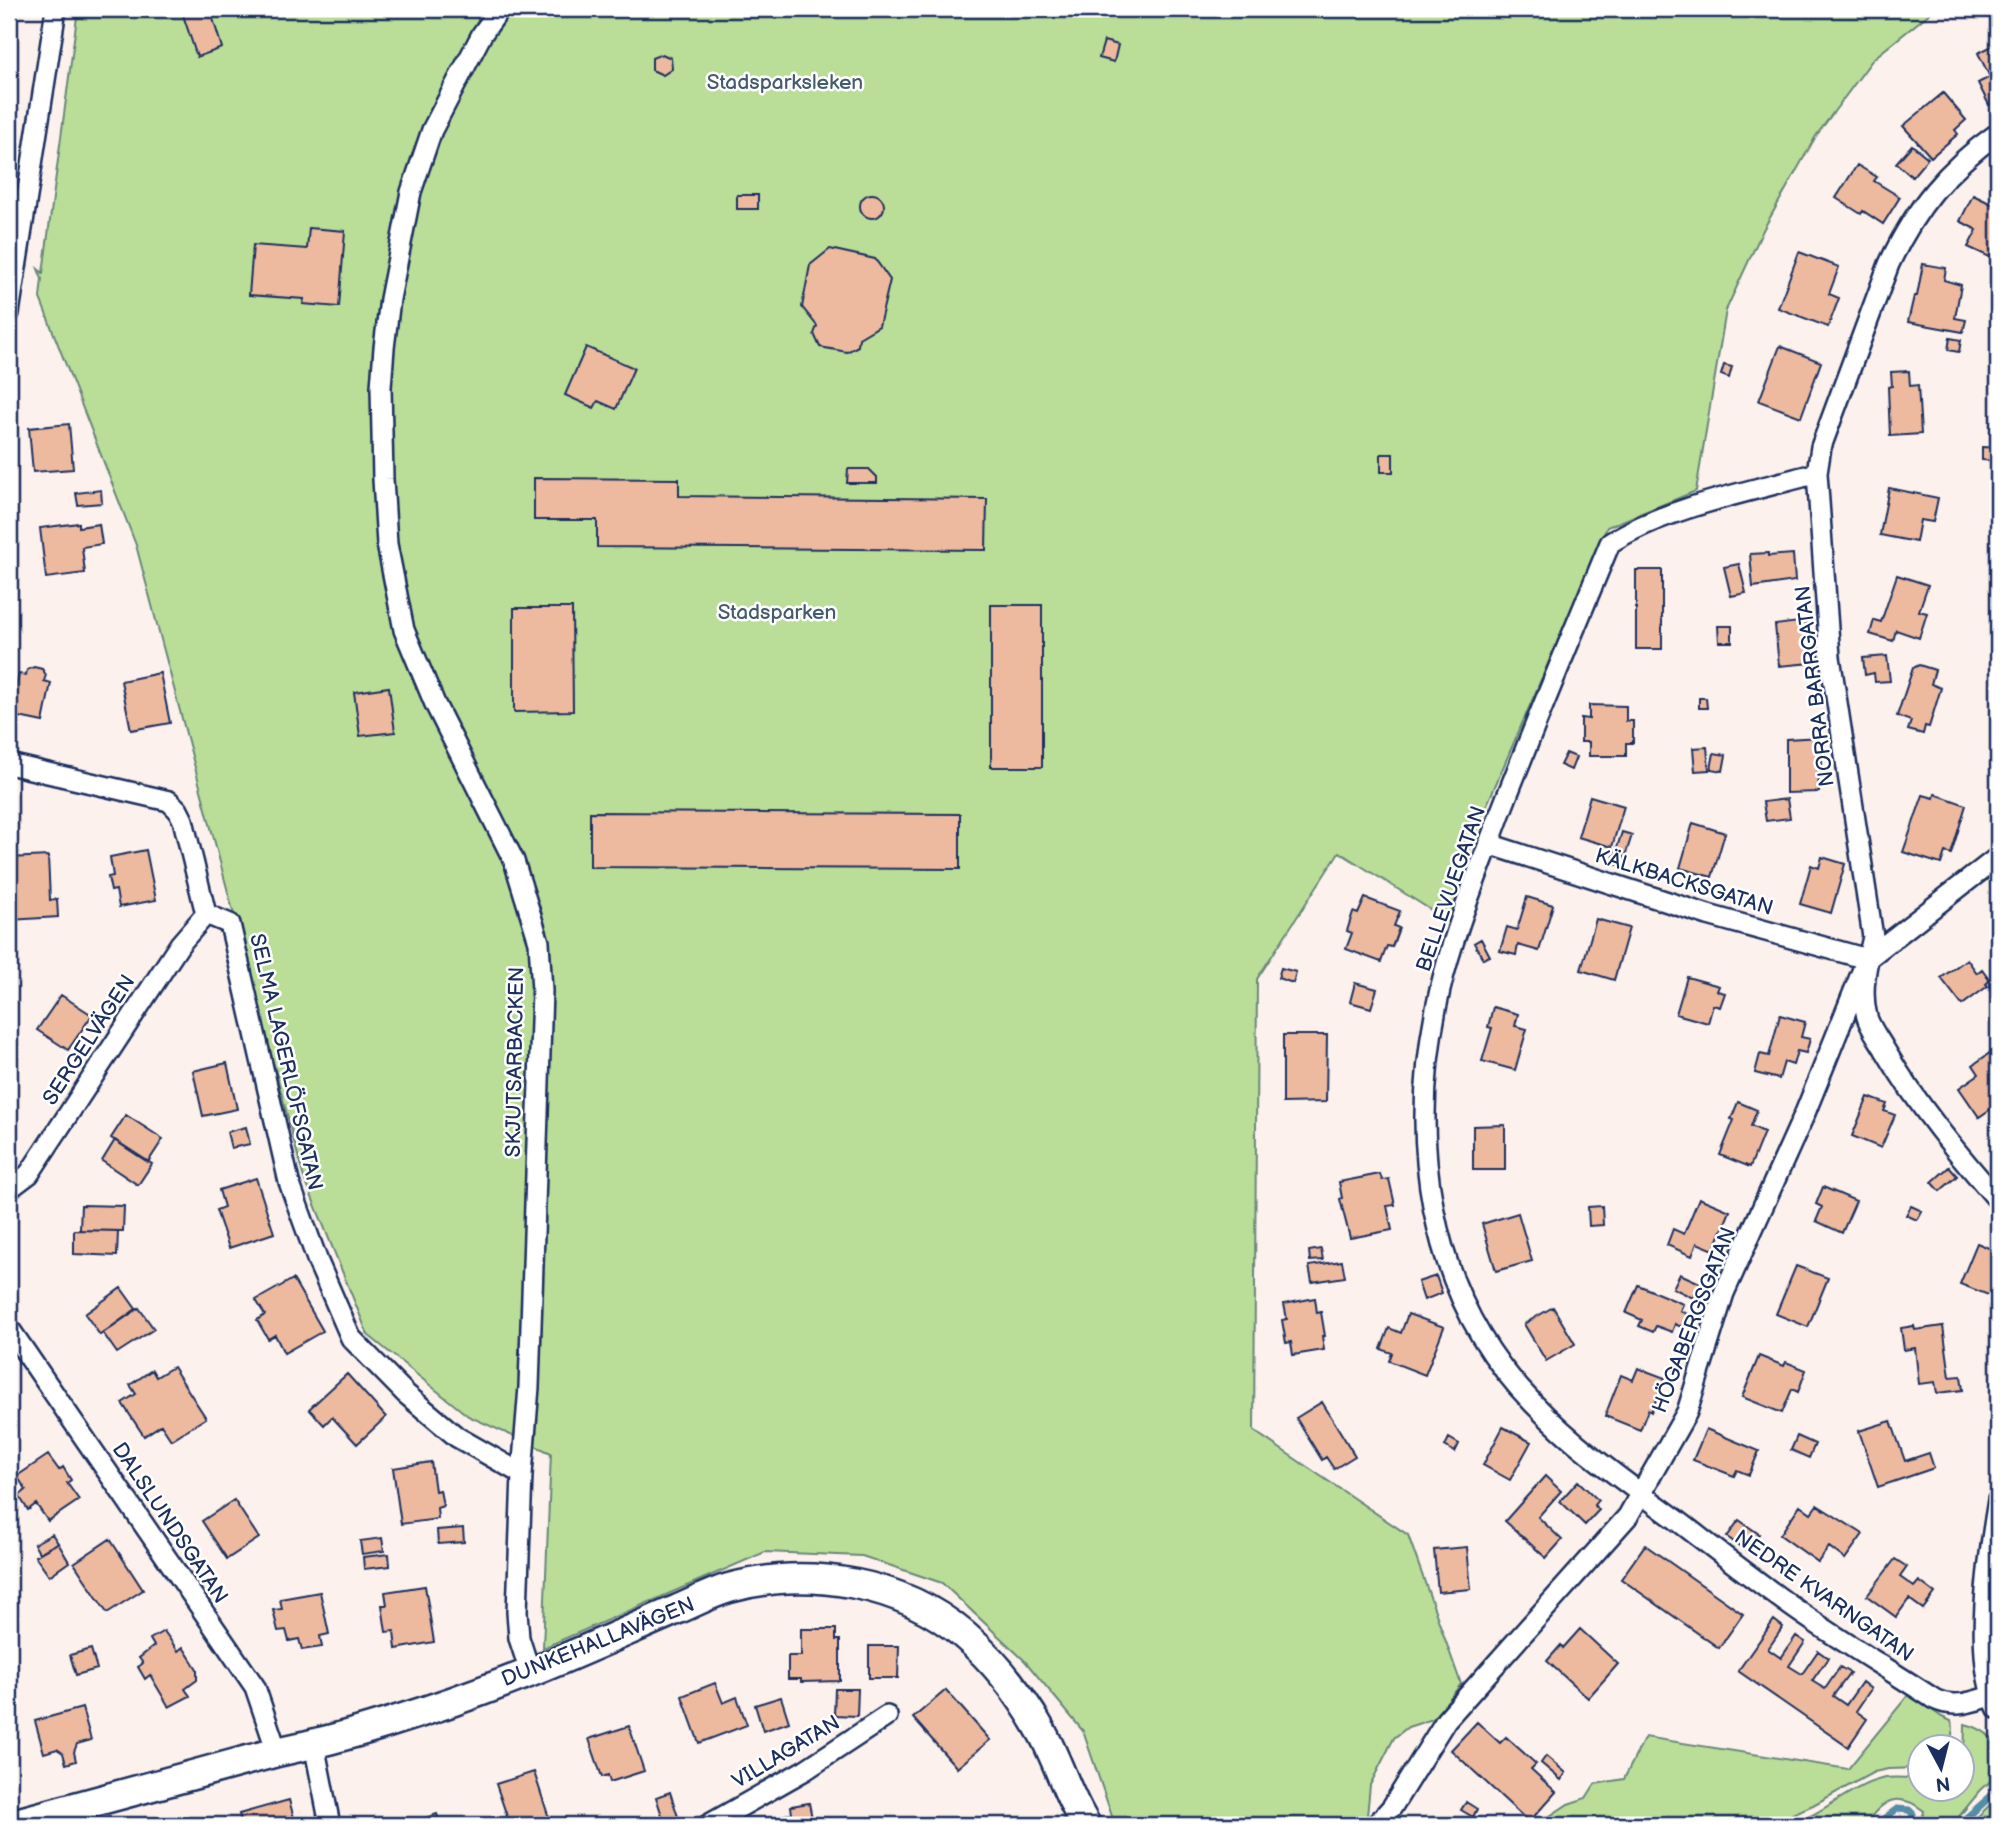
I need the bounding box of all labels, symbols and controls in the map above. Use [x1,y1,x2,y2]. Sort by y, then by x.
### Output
park label: Stadsparksleken [707,70,863,95]
street label: NORRA BARRGATAN [1790,584,1840,788]
park label: Stadsparken [718,600,836,625]
street label: BELLEVUEGATAN [1411,803,1491,975]
street label: KÄLKBACKSGATAN [1592,843,1776,921]
street label: SELMA LAGERLÖFSGATAN [244,931,328,1193]
street label: SKJUTSARBACKEN [501,966,529,1158]
street label: SERGELVÄGEN [38,970,140,1110]
street label: HÖGABERGSGATAN [1647,1224,1741,1416]
street label: DALSLUNDSGATAN [107,1438,233,1608]
street label: NEDRE KVARNGATAN [1730,1525,1918,1667]
street label: DUNKEHALLAVÄGEN [498,1592,698,1692]
street label: VILLAGATAN [728,1710,844,1794]
north arrow [1906,1732,1976,1802]
text: N [1934,1771,1951,1796]

